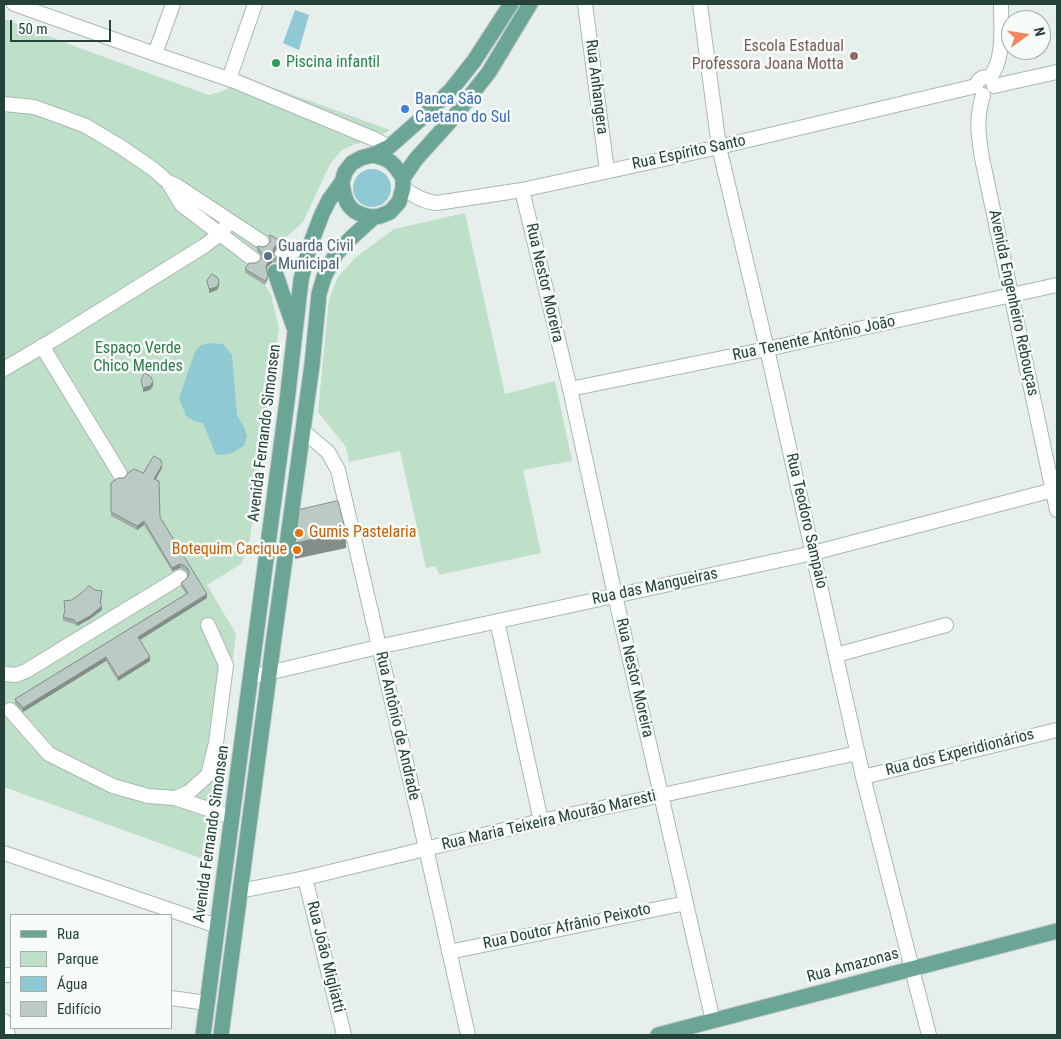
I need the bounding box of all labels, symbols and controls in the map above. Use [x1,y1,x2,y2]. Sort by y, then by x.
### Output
scale bar [12,10,114,42]
north arrow [1001,10,1051,60]
text: 50 m [18,20,48,38]
text: N [1031,26,1048,38]
place label: Escola Estadual Professora Joana Motta [692,37,844,75]
street label: Rua Anhangera [581,39,611,135]
marker: Escola Estadual Professora Joana Motta [848,50,860,62]
place label: Piscina infantil [286,53,380,73]
marker: Piscina infantil [270,57,282,69]
place label: Banca São Caetano do Sul [415,90,510,128]
marker: Banca São Caetano do Sul [399,103,411,115]
street label: Rua Espírito Santo [630,132,748,174]
street label: Avenida Engenheiro Rebouças [984,208,1042,398]
street label: Rua Nestor Moreira [521,222,567,344]
place label: Guarda Civil Municipal [278,237,354,275]
marker: Guarda Civil Municipal [262,250,274,262]
street label: Rua Tenente Antônio João [731,312,897,366]
park label: Espaço Verde Chico Mendes [93,339,183,377]
street label: Avenida Fernando Simonsen [245,343,285,523]
street label: Rua Teodoro Sampaio [781,451,831,591]
place label: Gumis Pastelaria [309,523,416,543]
marker: Gumis Pastelaria [293,527,305,539]
place label: Botequim Cacique [172,540,287,560]
marker: Botequim Cacique [291,544,303,556]
street label: Rua das Mangueiras [590,564,720,610]
street label: Rua Nestor Moreira [611,617,657,739]
street label: Rua Antônio de Andrade [371,650,423,802]
street label: Rua dos Experidionários [884,725,1036,781]
street label: Avenida Fernando Simonsen [190,744,234,924]
street label: Rua Maria Teixeira Mourão Maresti [440,787,658,855]
street label: Rua João Migliatti [302,899,348,1015]
street label: Rua Doutor Afrânio Peixoto [482,900,652,954]
legend [10,914,172,1029]
text: Rua [57,925,79,943]
street label: Rua Amazonas [805,945,901,987]
text: Parque [57,950,99,968]
text: Água [57,975,87,993]
text: Edifício [57,1000,101,1018]

